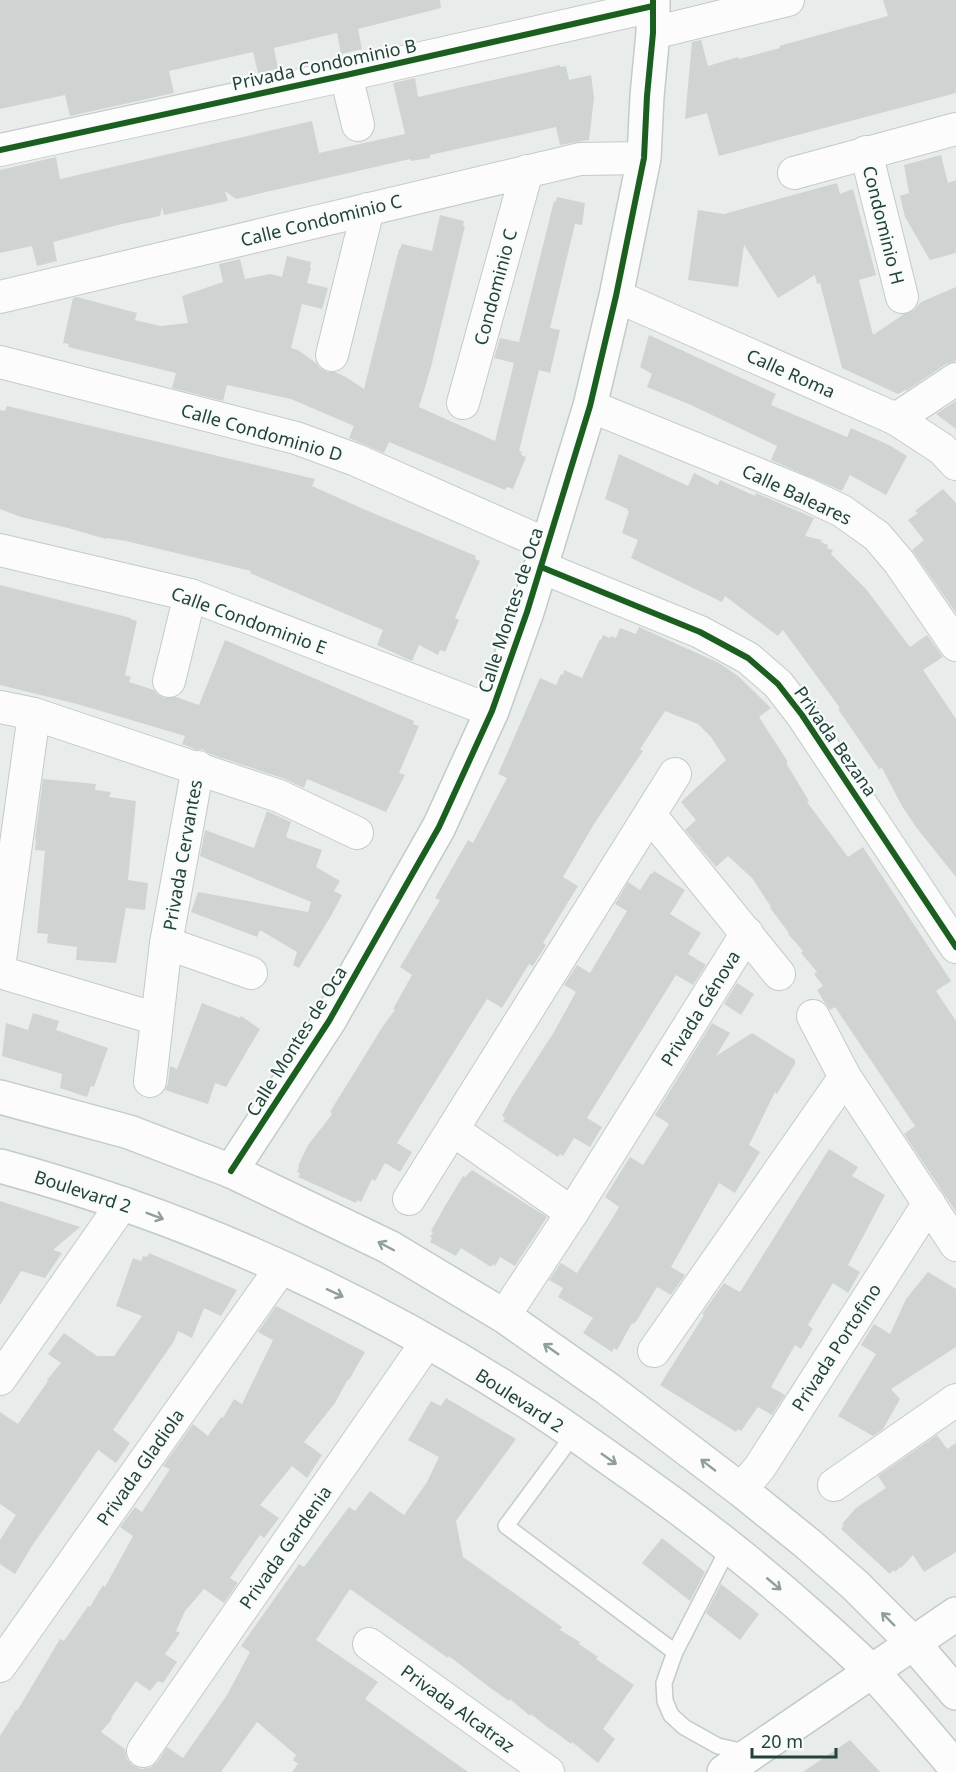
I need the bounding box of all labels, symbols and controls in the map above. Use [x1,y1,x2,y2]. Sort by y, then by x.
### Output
street label: Privada Condominio B [230,33,418,95]
street label: Condominio H [858,163,910,287]
street label: Calle Condominio C [238,188,404,252]
street label: Condominio C [468,226,522,348]
street label: Calle Roma [743,343,839,403]
street label: Calle Condominio D [178,397,346,467]
street label: Calle Baleares [738,458,856,530]
street label: Calle Montes de Oca [472,524,548,696]
street label: Calle Condominio E [168,581,330,659]
street label: Privada Bezana [789,681,883,801]
street label: Privada Cervantes [157,778,207,932]
street label: Privada Génova [655,946,745,1070]
street label: Calle Montes de Oca [240,961,352,1121]
street label: Boulevard 2 [31,1164,135,1218]
one-way arrow [146,1211,164,1222]
one-way arrow [378,1240,395,1252]
street label: Privada Portofino [786,1279,886,1415]
one-way arrow [325,1287,343,1299]
one-way arrow [544,1343,560,1355]
street label: Boulevard 2 [471,1363,569,1437]
street label: Privada Gladiola [91,1404,189,1530]
one-way arrow [601,1452,617,1465]
one-way arrow [701,1459,717,1471]
street label: Privada Gardenia [233,1481,337,1613]
one-way arrow [766,1577,781,1591]
one-way arrow [881,1611,896,1626]
street label: Privada Alcatraz [396,1659,520,1757]
scale bar [752,1721,836,1759]
text: 20 m [761,1729,803,1753]

